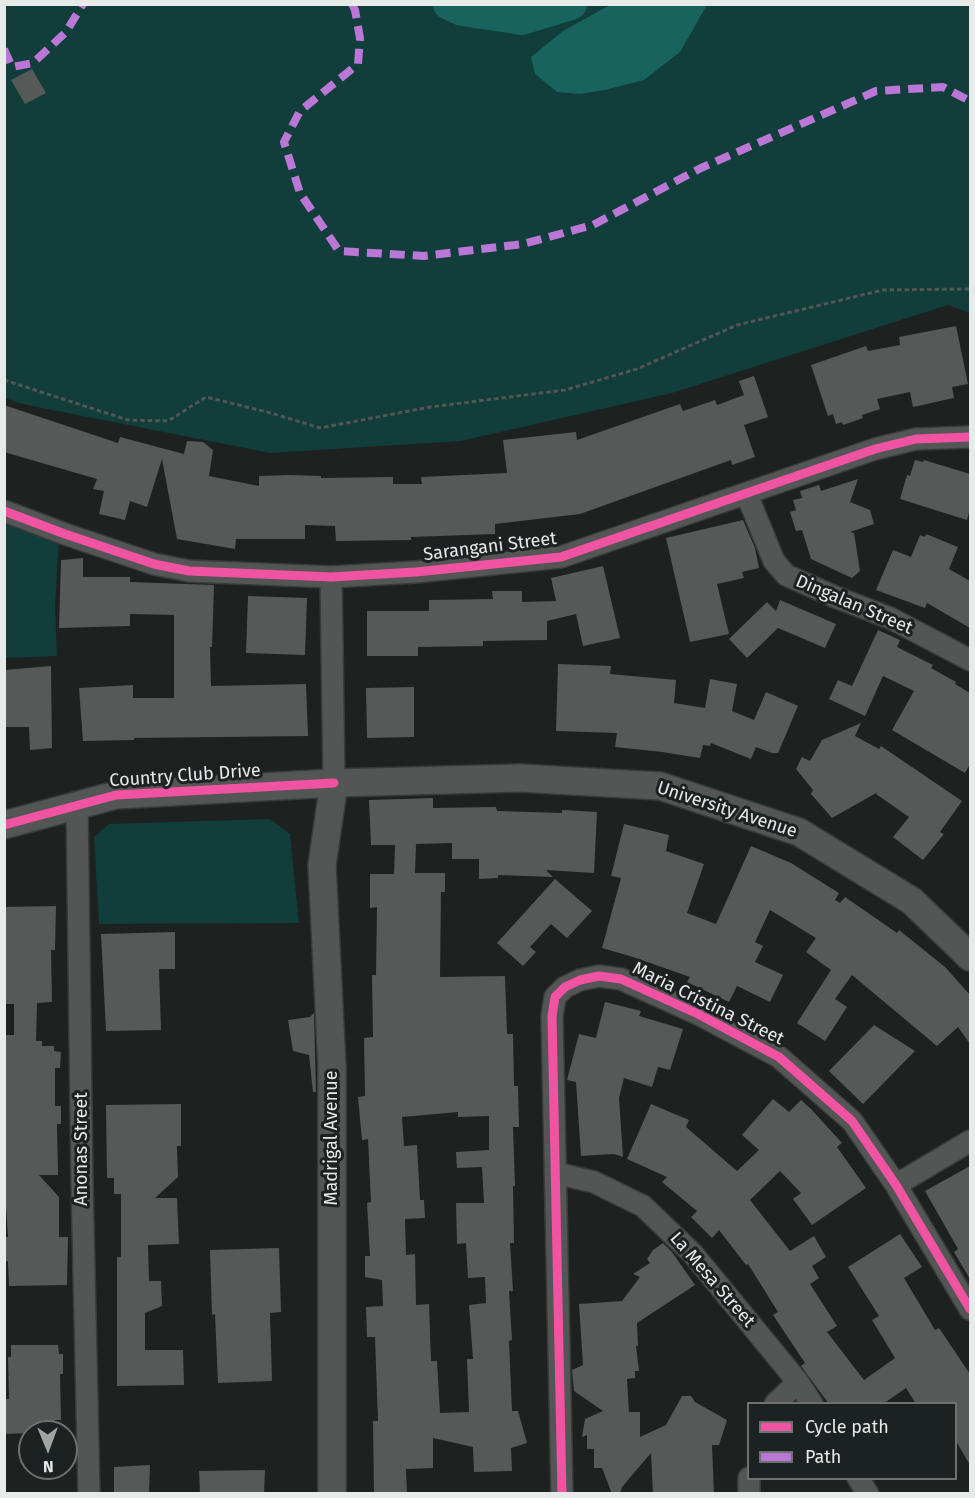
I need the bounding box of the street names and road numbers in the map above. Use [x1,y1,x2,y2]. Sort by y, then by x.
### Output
street label: Sarangani Street [422,528,558,566]
street label: Dingalan Street [792,571,916,639]
street label: Country Club Drive [109,760,261,792]
street label: University Avenue [654,777,800,843]
street label: Maria Cristina Street [629,958,787,1050]
street label: Madrigal Avenue [321,1071,343,1205]
street label: Anonas Street [71,1092,93,1206]
street label: La Mesa Street [665,1228,759,1332]

